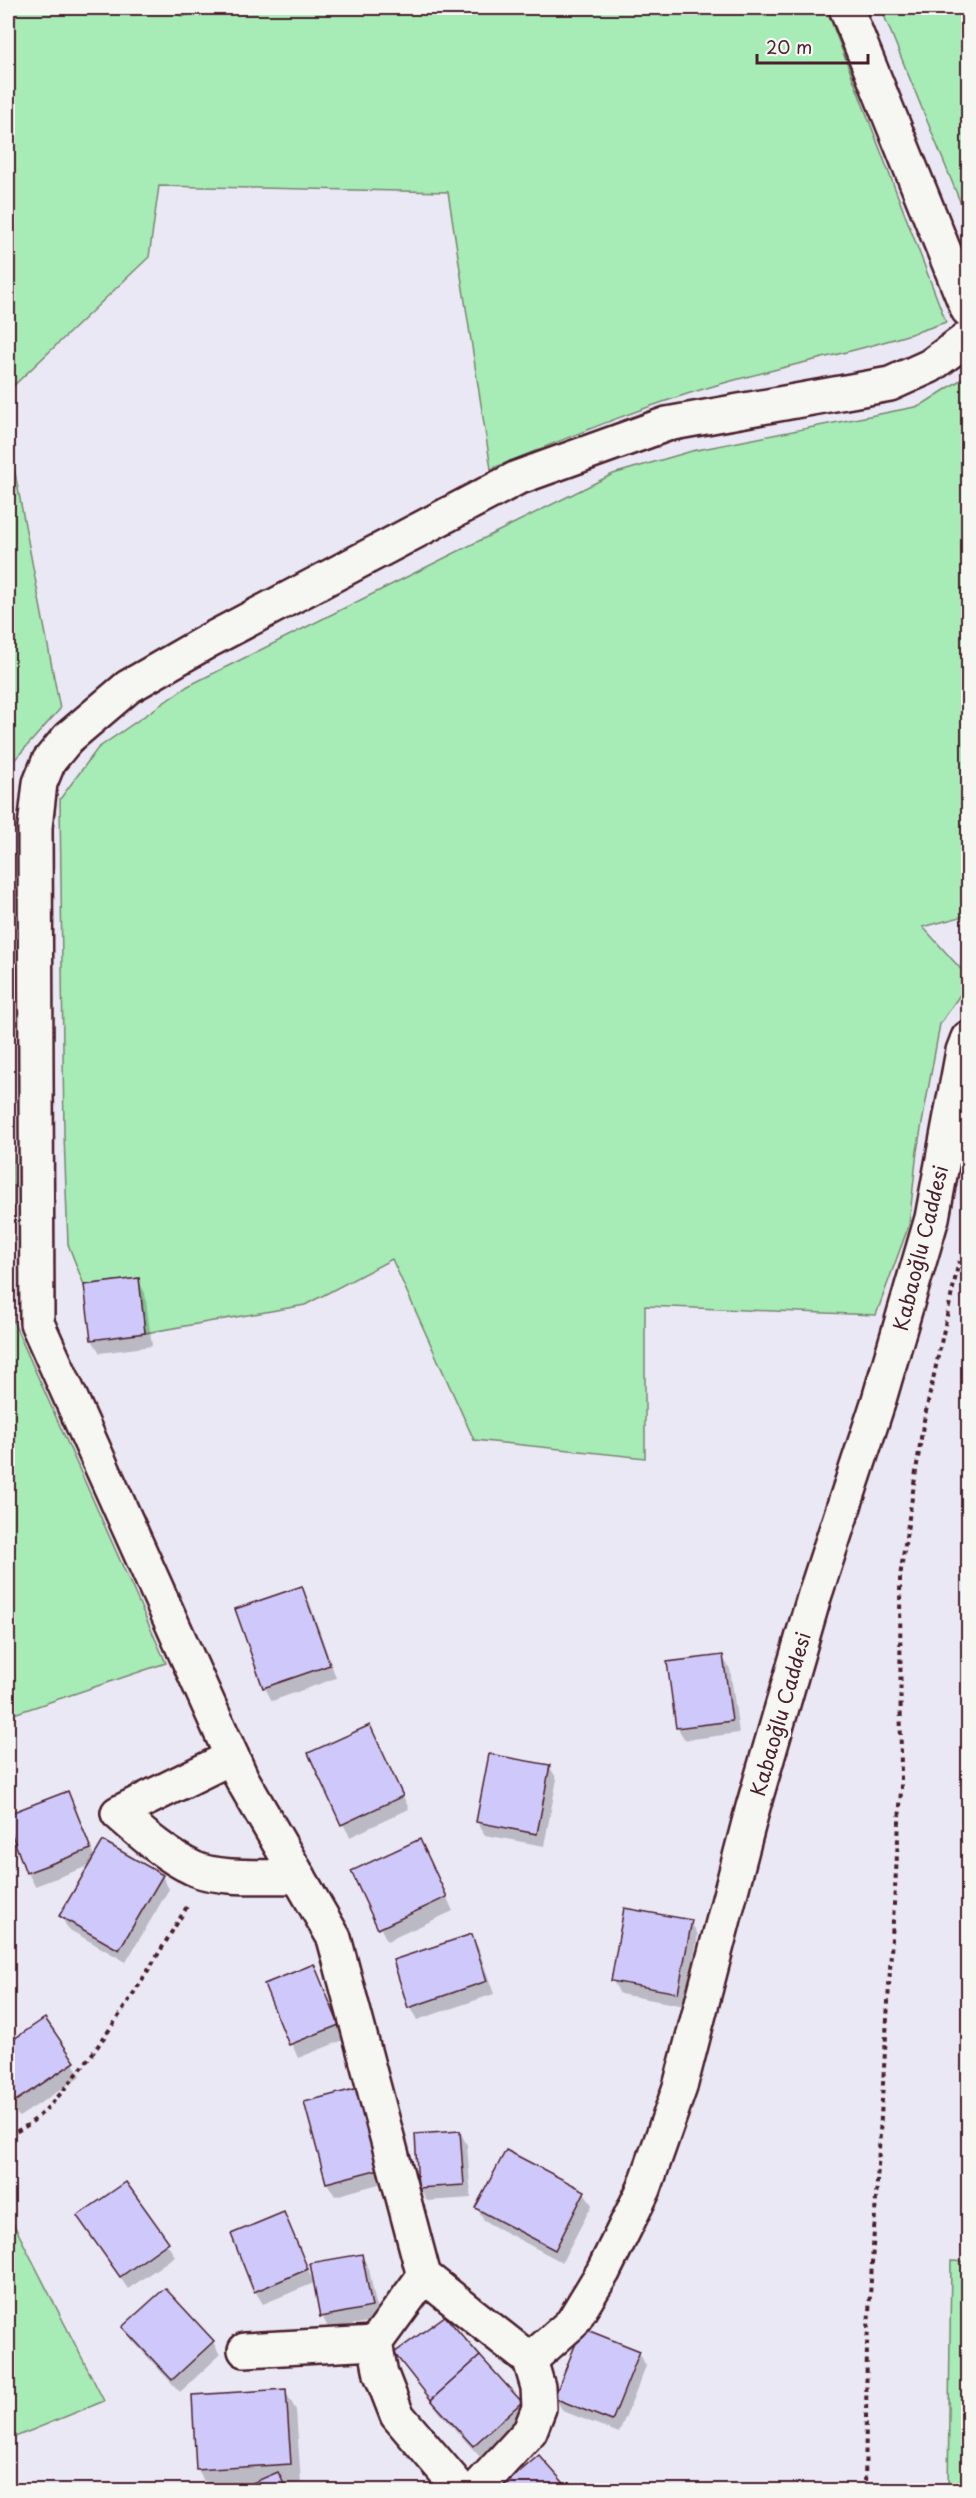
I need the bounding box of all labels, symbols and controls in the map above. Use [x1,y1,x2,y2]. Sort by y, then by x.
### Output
scale bar [757,27,868,65]
text: 20 m [766,33,812,60]
street label: Kabaoğlu Caddesi [885,1162,955,1334]
street label: Kabaoğlu Caddesi [742,1628,818,1800]

